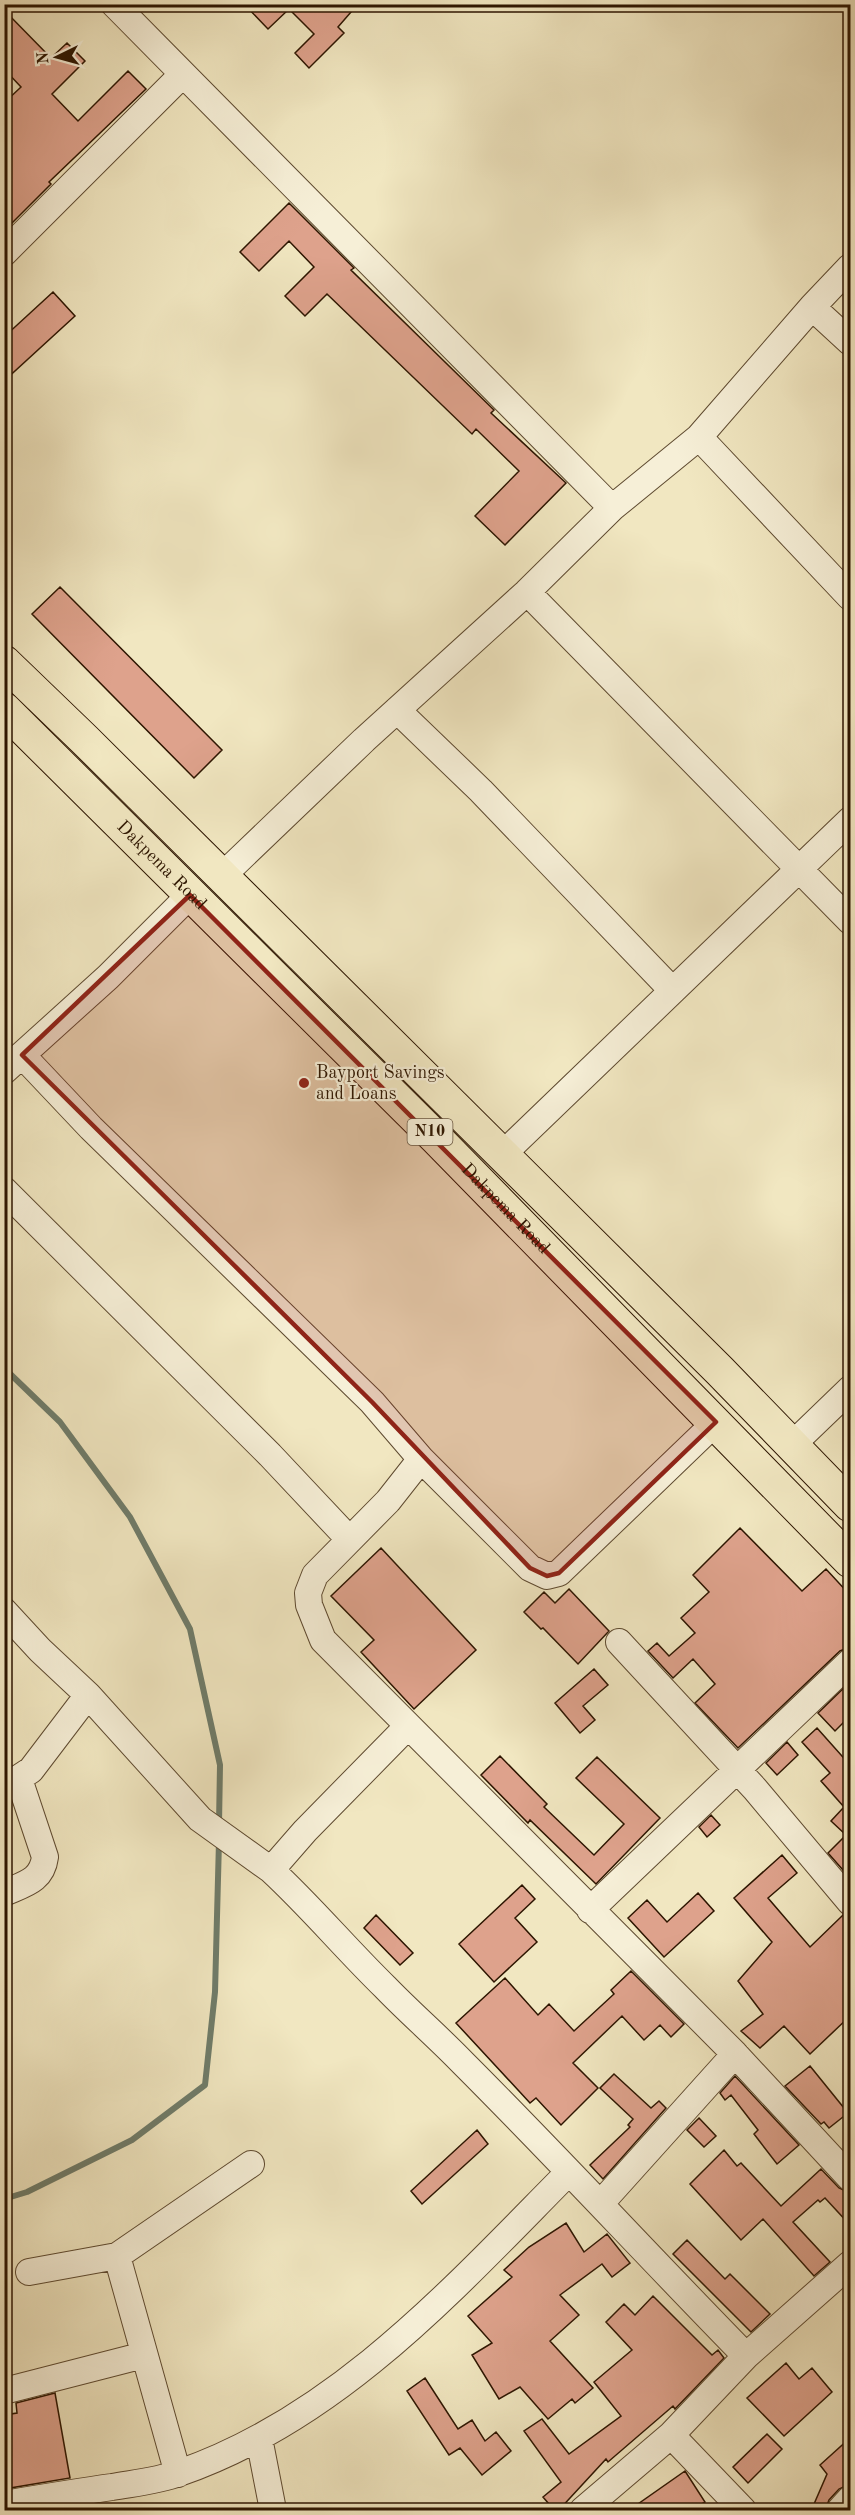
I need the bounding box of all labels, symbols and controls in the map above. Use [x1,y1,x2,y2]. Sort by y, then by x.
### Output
north arrow [27,27,87,87]
text: N [35,51,53,65]
street label: Dakpema Road [113,817,210,914]
place label: Bayport Savings and Loans [316,1064,445,1103]
marker: Bayport Savings and Loans [297,1076,311,1090]
road number: N10 [408,1119,452,1145]
street label: Dakpema Road [458,1160,553,1257]

